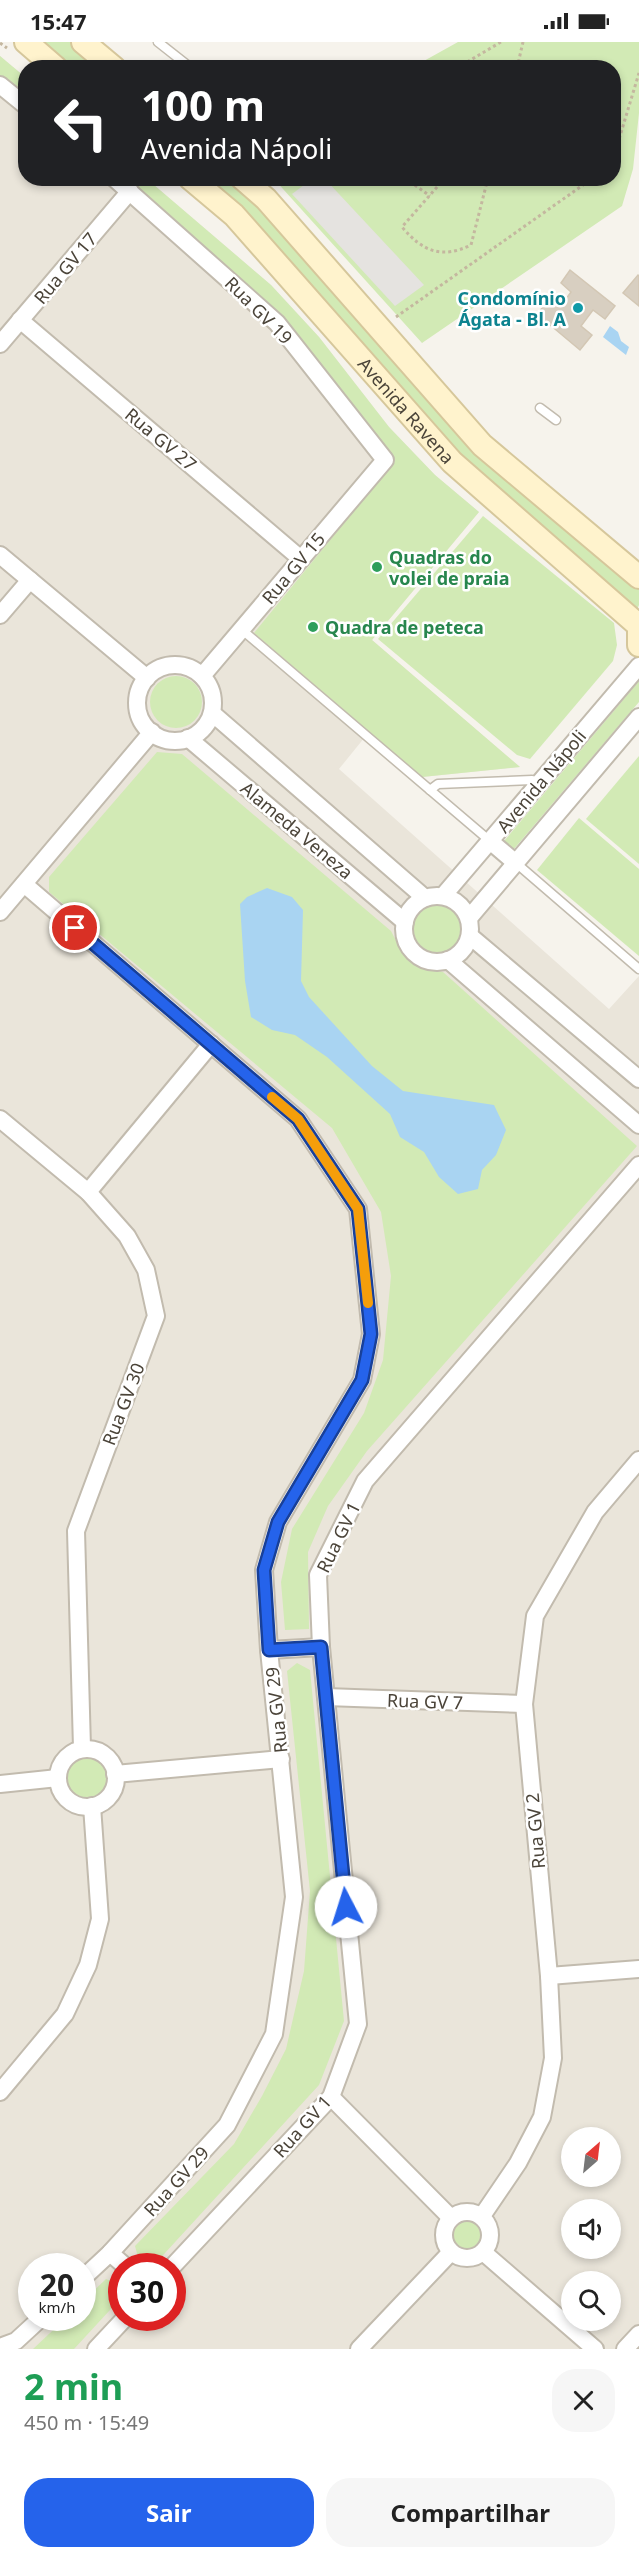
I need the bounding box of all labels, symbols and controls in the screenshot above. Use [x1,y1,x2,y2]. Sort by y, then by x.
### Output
text: 15:47 [30,6,87,36]
text: 100 m [141,76,265,133]
icon: left [42,84,120,162]
text: Avenida Nápoli [141,130,332,167]
street label: Rua GV 17 [28,227,102,309]
street label: Rua GV 19 [220,271,298,349]
place label: Condomínio Ágata - Bl. A [458,286,567,331]
marker: Condomínio Ágata - Bl. A [571,301,585,315]
street label: Avenida Ravena [353,352,460,469]
street label: Rua GV 27 [120,402,202,476]
street label: Rua GV 15 [256,527,330,609]
place label: Quadras do volei de praia [389,545,510,590]
marker: Quadras do volei de praia [370,560,384,574]
place label: Quadra de peteca [325,615,484,639]
marker: Quadra de peteca [306,620,320,634]
street label: Avenida Nápoli [491,724,591,838]
street label: Alameda Veneza [236,776,358,884]
pin [49,902,100,953]
icon: arrive [58,911,91,944]
street label: Rua GV 30 [96,1359,150,1449]
street label: Rua GV 1 [311,1498,365,1576]
street label: Rua GV 29 [260,1666,292,1754]
street label: Rua GV 7 [387,1688,463,1714]
street label: Rua GV 2 [520,1792,550,1870]
position arrow [314,1875,378,1939]
street label: Rua GV 1 [268,2090,336,2162]
north arrow [561,2127,621,2187]
map controls [561,2127,621,2331]
street label: Rua GV 29 [138,2141,214,2221]
button: sound [561,2199,621,2259]
speed limit sign: 30 [108,2253,186,2331]
text: 20 [40,2264,74,2305]
button: search [561,2271,621,2331]
text: km/h [39,2297,75,2317]
text: 2 min [24,2362,123,2411]
button: close [552,2369,615,2432]
text: 450 m · 15:49 [24,2409,149,2436]
button: Sair [24,2478,314,2547]
button: Compartilhar [326,2478,615,2547]

